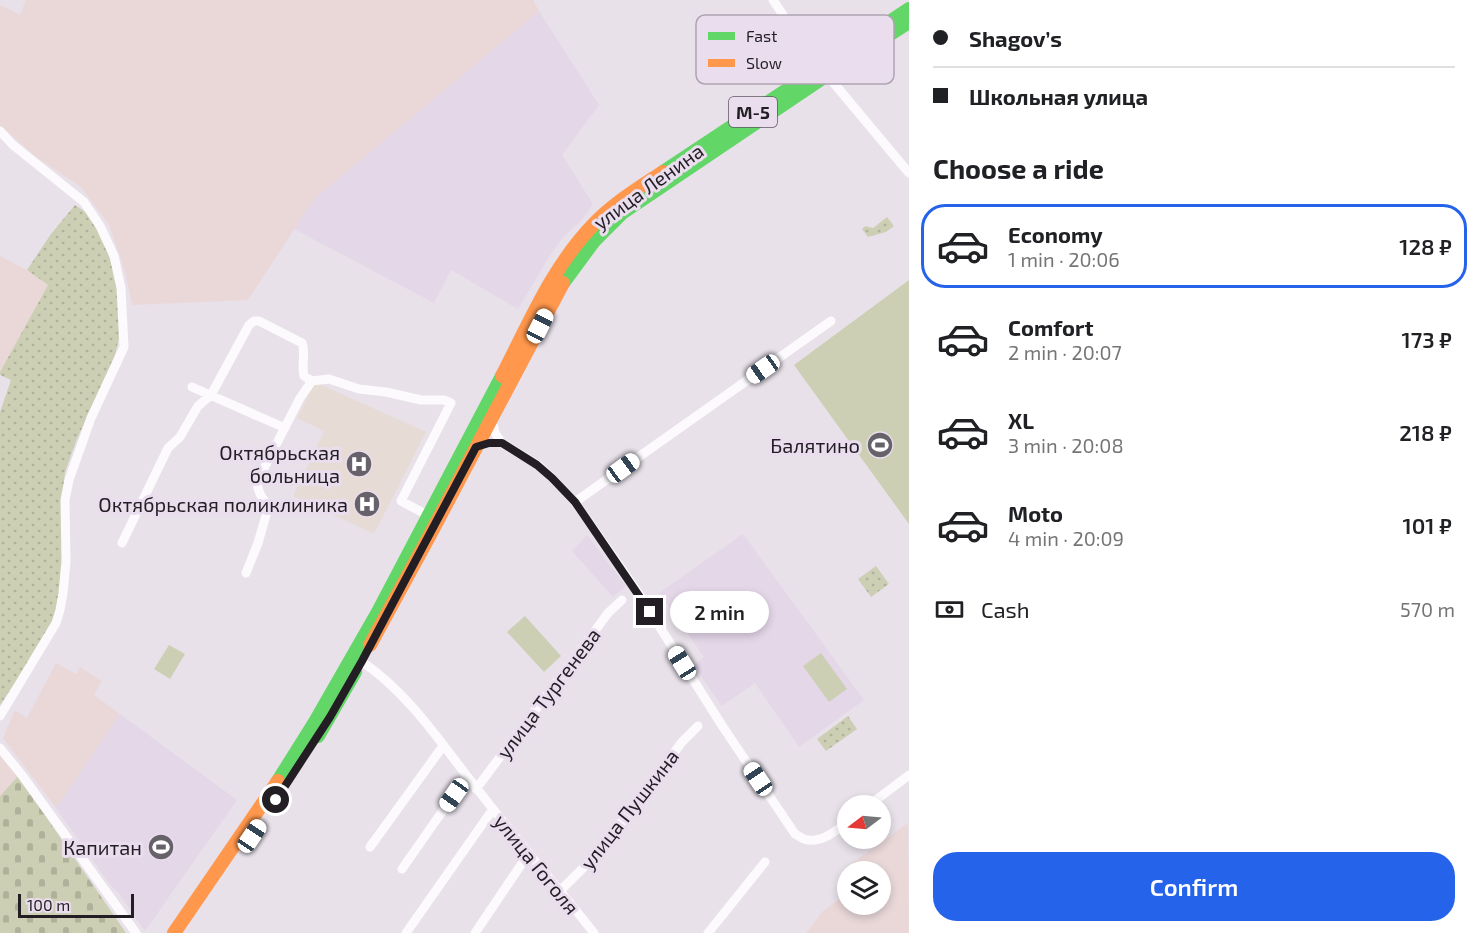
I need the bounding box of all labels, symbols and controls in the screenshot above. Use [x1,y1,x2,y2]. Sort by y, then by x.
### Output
legend [696,15,894,84]
text: Shagov’s [969,25,1062,51]
text: Fast [746,26,777,45]
text: Slow [746,53,782,72]
text: Школьная улица [969,83,1148,109]
road number: М-5 [729,97,777,127]
street label: улица Ленина [588,138,708,235]
text: Choose a ride [933,152,1104,184]
icon: car [936,219,990,273]
text: Economy [1008,221,1103,247]
text: 128 ₽ [1399,233,1452,259]
text: 1 min · 20:06 [1008,247,1120,271]
car [524,306,556,346]
icon: car [936,312,990,366]
text: Comfort [1008,314,1093,340]
text: 173 ₽ [1402,326,1452,352]
text: 2 min · 20:07 [1008,340,1122,364]
car [743,351,783,387]
icon: car [936,405,990,459]
text: XL [1008,407,1034,433]
text: 218 ₽ [1399,419,1452,445]
sports icon: Балятино [865,430,895,460]
place label: Балятино [770,433,860,457]
text: 3 min · 20:08 [1008,433,1124,457]
place label: Октябрьская больница [219,440,340,487]
hospital icon: Октябрьская больница [344,449,374,479]
car [603,450,643,486]
hospital icon: Октябрьская поликлиника [352,489,382,519]
place label: Октябрьская поликлиника [98,492,348,516]
icon: car [936,498,990,552]
text: Moto [1008,500,1063,526]
text: 101 ₽ [1403,512,1452,538]
text: 4 min · 20:09 [1008,526,1124,550]
callout: 2 min [671,591,770,633]
icon: cash [933,593,966,626]
text: Cash [981,596,1030,622]
text: 570 m [1400,597,1455,621]
route end [636,598,663,625]
text: 2 min [694,600,745,624]
street label: улица Тургенева [491,623,606,764]
car [665,643,699,683]
street label: улица Пушкина [575,744,684,874]
car [740,759,776,799]
car [436,775,472,815]
route start [262,786,289,813]
north arrow [837,795,891,849]
map controls [837,795,891,915]
street label: улица Гоголя [489,809,585,919]
car [234,816,270,856]
sports icon: Капитан [146,832,176,862]
place label: Капитан [63,835,142,859]
button: Confirm [933,852,1455,921]
button: layers [837,861,891,915]
scale bar [18,891,134,918]
text: 100 m [27,895,70,914]

